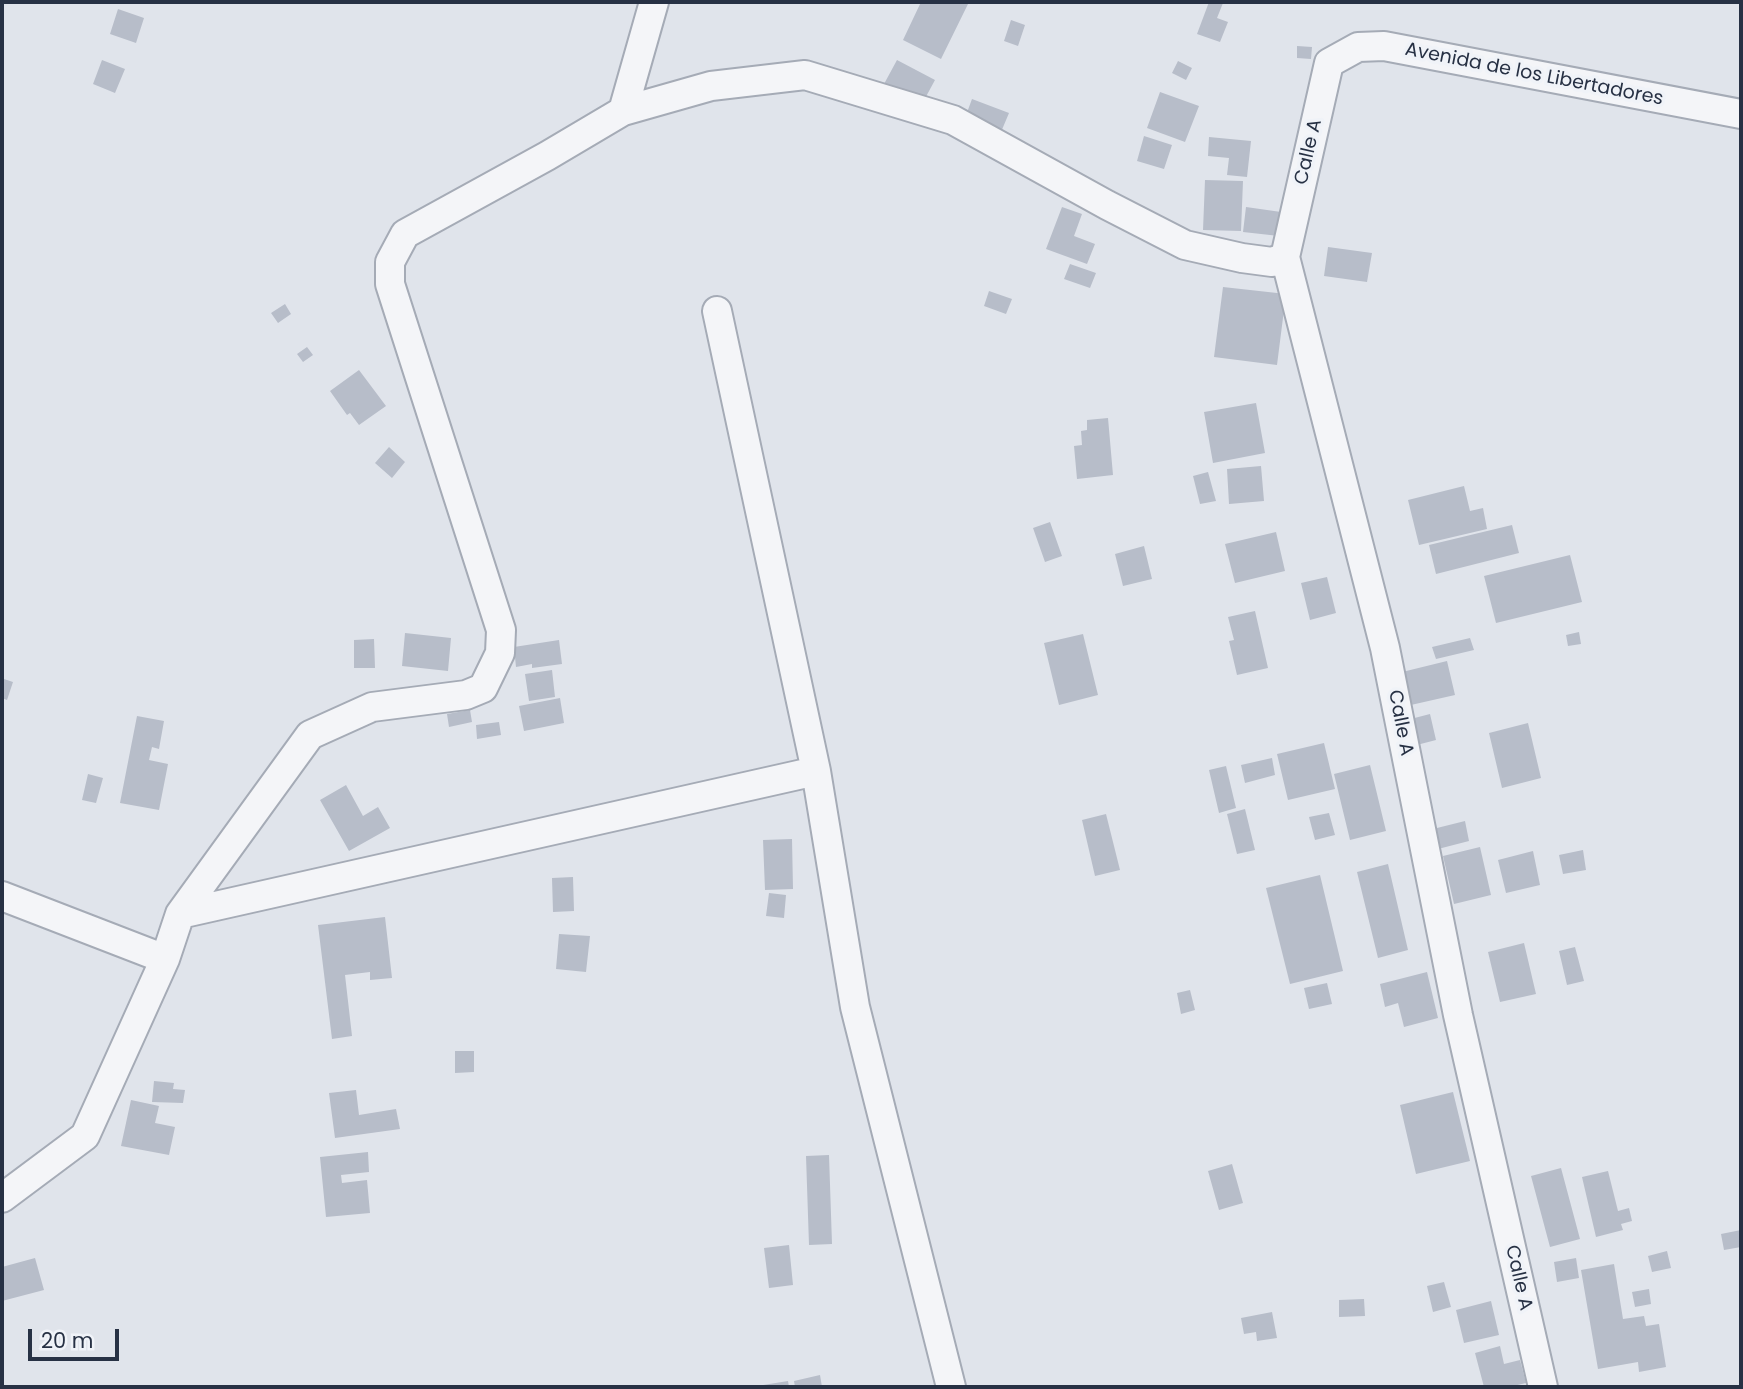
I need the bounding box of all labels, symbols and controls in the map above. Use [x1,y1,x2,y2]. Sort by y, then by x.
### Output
street label: Avenida de los Libertadores [1403,39,1665,111]
street label: Calle A [1290,117,1328,187]
street label: Calle A [1382,688,1418,758]
street label: Calle A [1499,1243,1537,1313]
scale bar [32,1316,122,1360]
text: 20 m [41,1326,94,1355]

